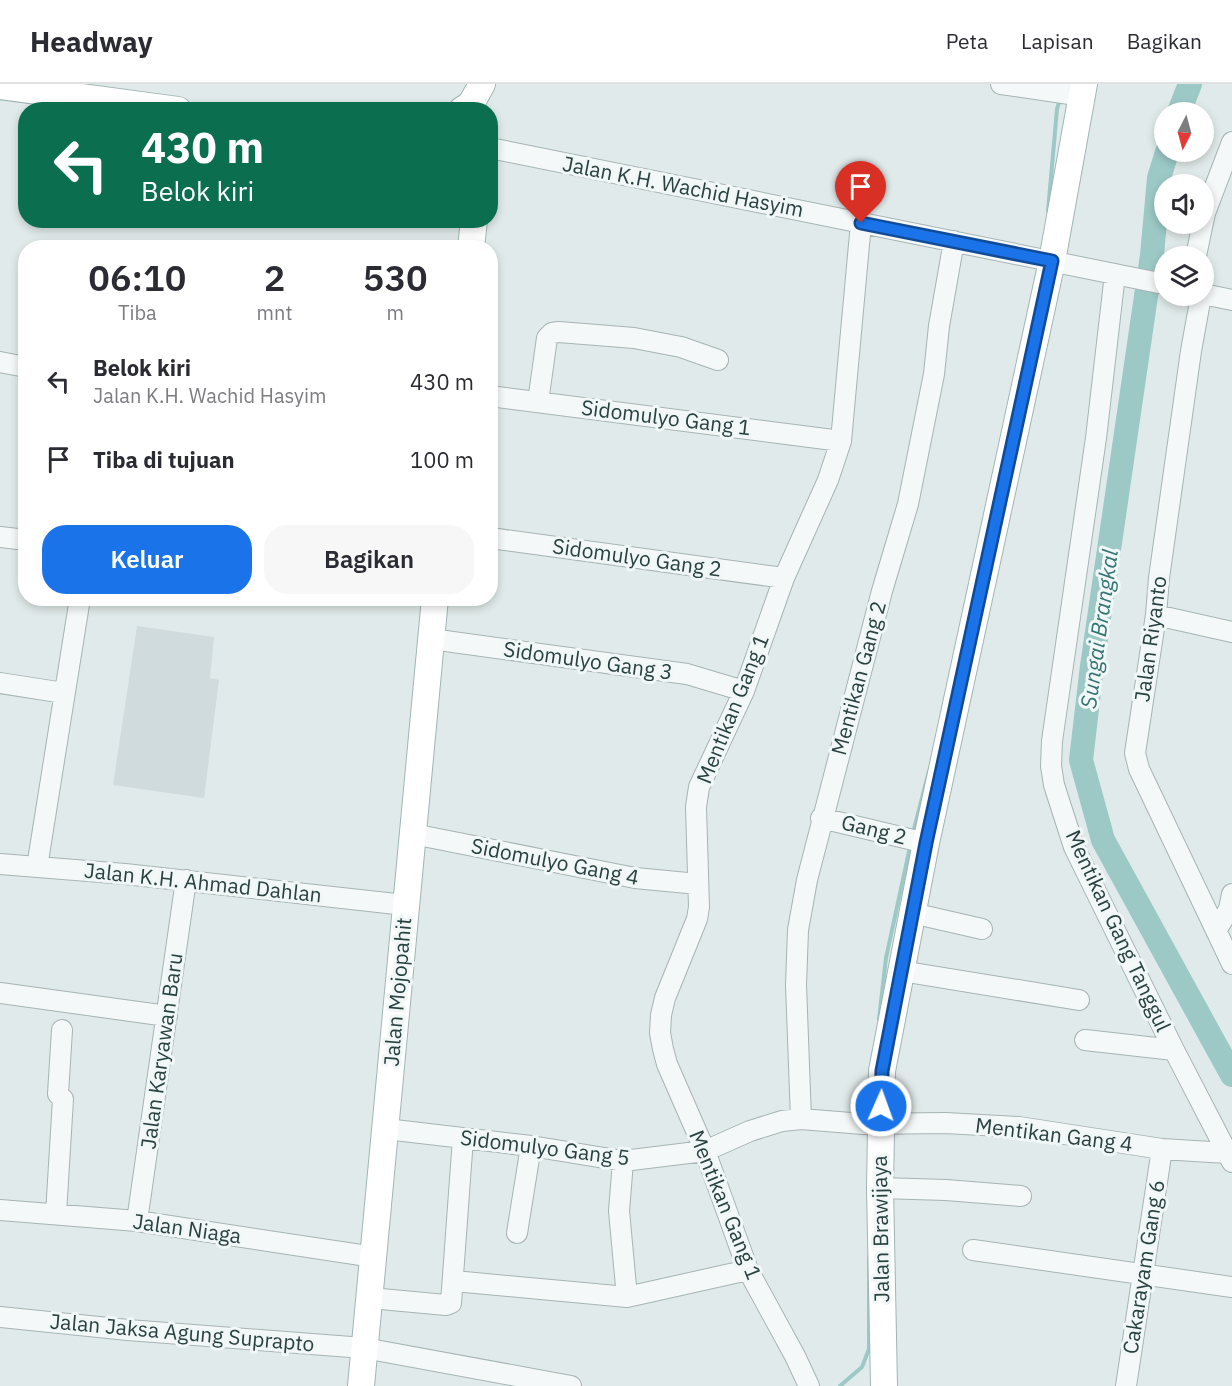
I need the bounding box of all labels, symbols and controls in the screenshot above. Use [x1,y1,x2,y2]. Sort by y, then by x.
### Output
text: Headway [30,23,153,60]
text: Peta [946,27,988,55]
text: Lapisan [1021,27,1094,55]
text: Bagikan [1127,27,1202,55]
north arrow [1154,102,1214,162]
map controls [1154,102,1214,306]
text: 430 m [141,120,264,175]
icon: left [42,126,120,204]
street label: Jalan K.H. Wachid Hasyim [560,149,806,223]
pin [835,161,886,223]
icon: arrive [844,170,877,203]
text: Belok kiri [141,173,254,208]
button: sound [1154,174,1214,234]
button: layers [1154,246,1214,306]
text: 06:10 [88,254,186,301]
text: 2 [264,254,285,301]
text: 530 [363,254,428,301]
text: Tiba [118,299,157,326]
text: mnt [257,299,292,326]
text: m [386,299,404,326]
text: Belok kiri [93,353,191,382]
icon: left [42,365,75,398]
text: 430 m [410,367,474,396]
text: Jalan K.H. Wachid Hasyim [93,382,326,409]
street label: Sidomulyo Gang 1 [580,393,753,441]
icon: arrive [42,443,75,476]
text: Tiba di tujuan [93,445,235,474]
text: 100 m [410,445,474,474]
button: Keluar [42,525,252,594]
button: Bagikan [264,525,474,594]
street label: Sidomulyo Gang 2 [551,531,724,583]
water label: Sungai Brangkal [1073,547,1124,710]
street label: Jalan Riyanto [1127,574,1173,704]
street label: Mentikan Gang 2 [824,598,892,758]
street label: Mentikan Gang 1 [689,630,775,787]
street label: Sidomulyo Gang 3 [502,634,675,686]
street label: Gang 2 [839,807,910,851]
street label: Mentikan Gang Tanggul [1060,825,1178,1036]
street label: Sidomulyo Gang 4 [469,831,642,891]
street label: Jalan K.H. Ahmad Dahlan [83,856,323,908]
street label: Jalan Mojopahit [377,916,417,1068]
street label: Jalan Karyawan Baru [133,951,189,1151]
position arrow [849,1074,913,1138]
street label: Mentikan Gang 4 [974,1110,1135,1158]
street label: Sidomulyo Gang 5 [459,1123,632,1171]
street label: Mentikan Gang 1 [683,1126,769,1283]
street label: Jalan Brawijaya [865,1155,895,1303]
street label: Cakarayam Gang 6 [1115,1178,1171,1356]
street label: Jalan Niaga [131,1207,243,1249]
street label: Jalan Jaksa Agung Suprapto [49,1306,316,1358]

